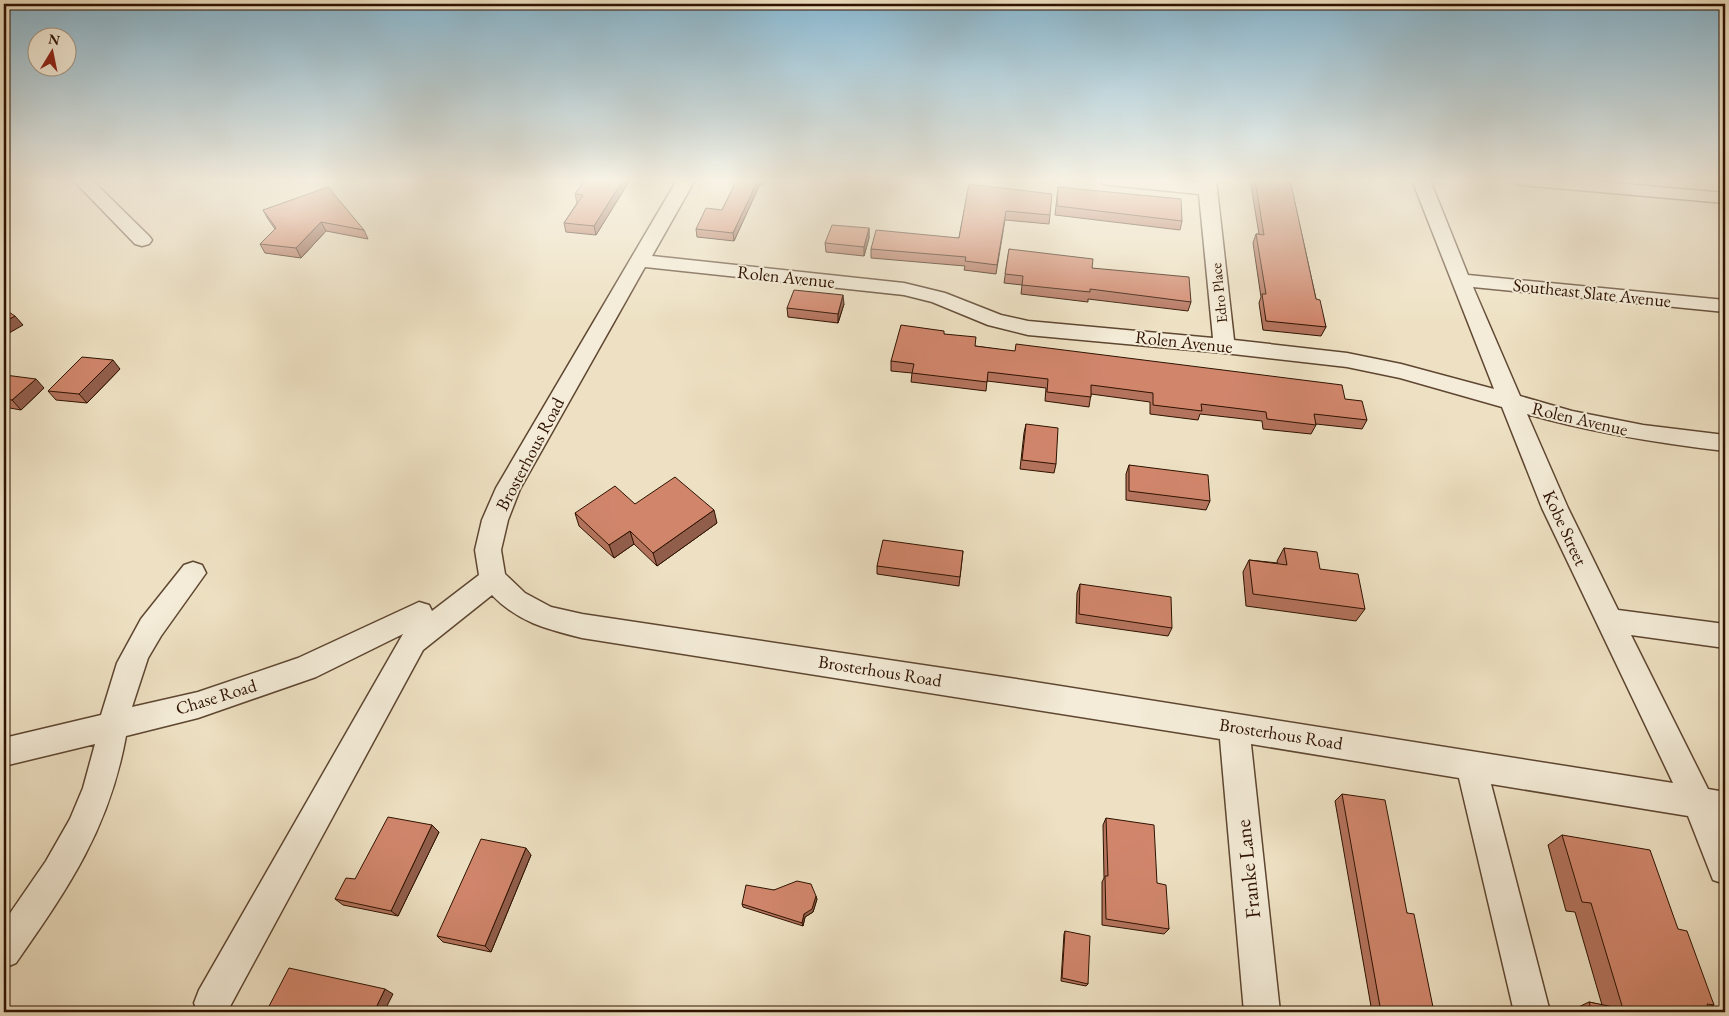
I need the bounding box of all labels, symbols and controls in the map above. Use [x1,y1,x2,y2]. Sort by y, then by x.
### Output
north arrow [28,28,78,78]
text: N [47,29,62,49]
street label: Rolen Avenue [736,260,836,293]
street label: Edro Place [1206,262,1231,324]
street label: Southeast Slate Avenue [1512,273,1672,312]
street label: Rolen Avenue [1134,325,1234,358]
street label: Brosterhous Road [490,393,569,514]
street label: Rolen Avenue [1530,396,1630,441]
street label: Kobe Street [1538,486,1593,569]
street label: Brosterhous Road [817,649,944,692]
street label: Chase Road [173,673,260,720]
street label: Brosterhous Road [1218,712,1345,755]
street label: Franke Lane [1229,818,1266,920]

